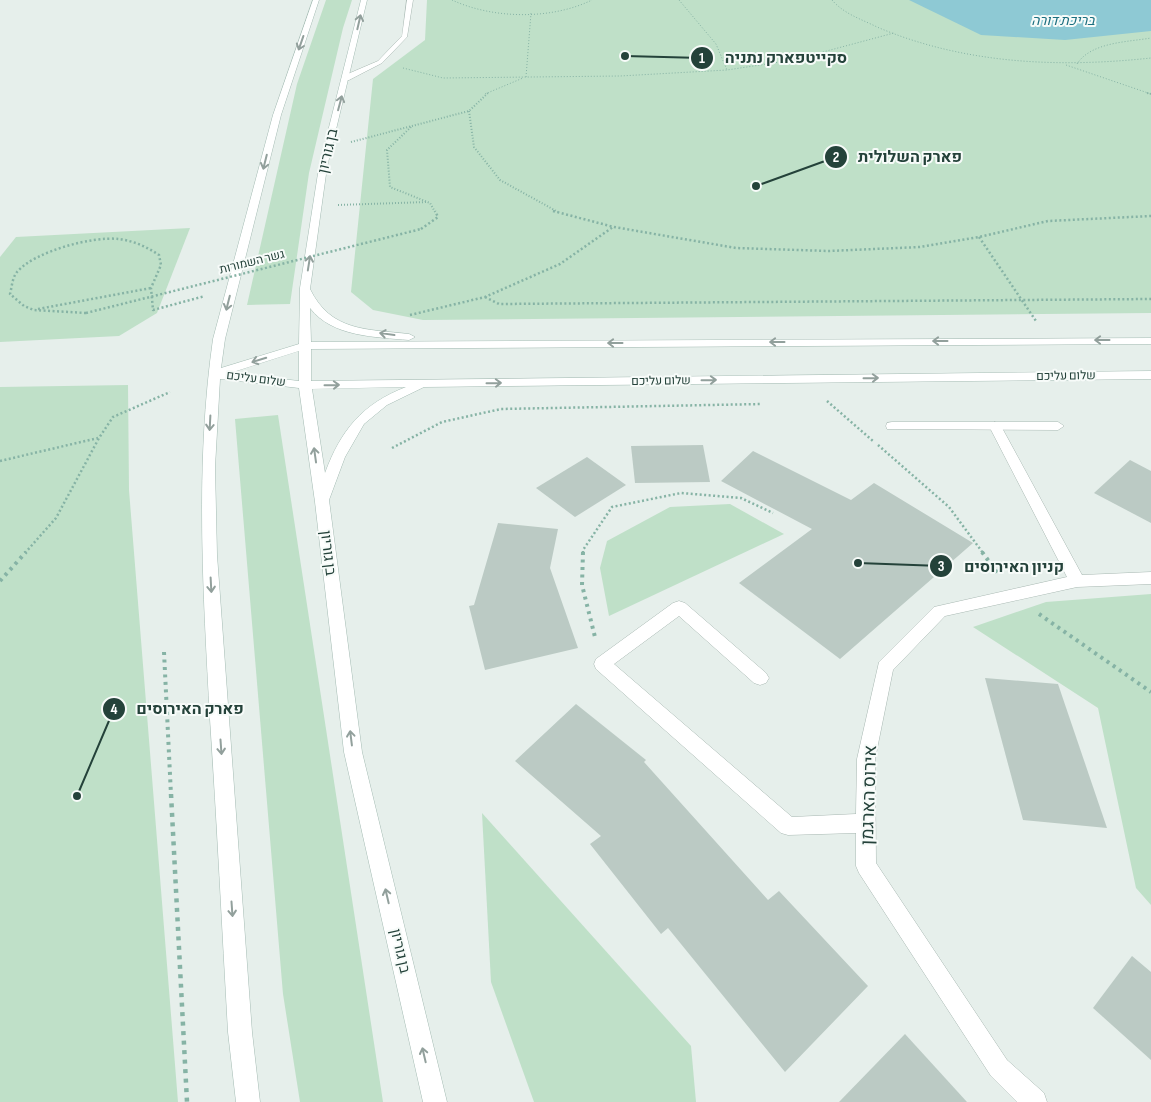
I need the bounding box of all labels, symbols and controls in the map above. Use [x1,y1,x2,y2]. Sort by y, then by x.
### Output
water label: בריכת דורה [1031,12,1095,29]
one-way arrow [355,15,364,31]
one-way arrow [296,34,305,50]
callout: סקייטפארק נתניה [689,42,857,73]
text: 1 [699,49,705,68]
text: סקייטפארק נתניה [725,49,847,68]
one-way arrow [336,96,345,112]
street label: בן גוריון [314,127,342,175]
callout: פארק השלולית [823,141,972,172]
text: 2 [833,148,839,167]
text: פארק השלולית [858,148,962,167]
one-way arrow [259,154,269,170]
street label: גשר השמורות [218,247,286,277]
one-way arrow [304,255,314,271]
one-way arrow [223,295,232,311]
one-way arrow [379,329,395,339]
one-way arrow [1095,335,1111,345]
one-way arrow [932,336,948,346]
one-way arrow [770,337,786,347]
one-way arrow [607,338,624,348]
one-way arrow [251,356,267,365]
street label: שלום עליכם [226,368,286,390]
street label: שלום עליכם [1036,368,1096,384]
street label: שלום עליכם [631,373,691,389]
one-way arrow [863,373,879,383]
one-way arrow [700,375,717,385]
one-way arrow [486,378,502,388]
one-way arrow [323,380,339,390]
one-way arrow [205,414,214,430]
one-way arrow [310,448,320,464]
street label: בן גוריון [316,529,340,577]
callout: קניון האירוסים [929,551,1074,582]
text: 3 [938,557,945,576]
text: קניון האירוסים [964,558,1064,577]
one-way arrow [206,577,215,593]
callout: פארק האירוסים [101,693,254,724]
text: 4 [111,700,118,719]
text: פארק האירוסים [136,700,244,719]
one-way arrow [346,730,356,746]
one-way arrow [217,739,226,755]
street label: אירוס הארגמן [857,745,881,845]
one-way arrow [382,889,391,905]
one-way arrow [227,901,236,917]
street label: בן גוריון [386,927,414,975]
one-way arrow [419,1047,428,1063]

